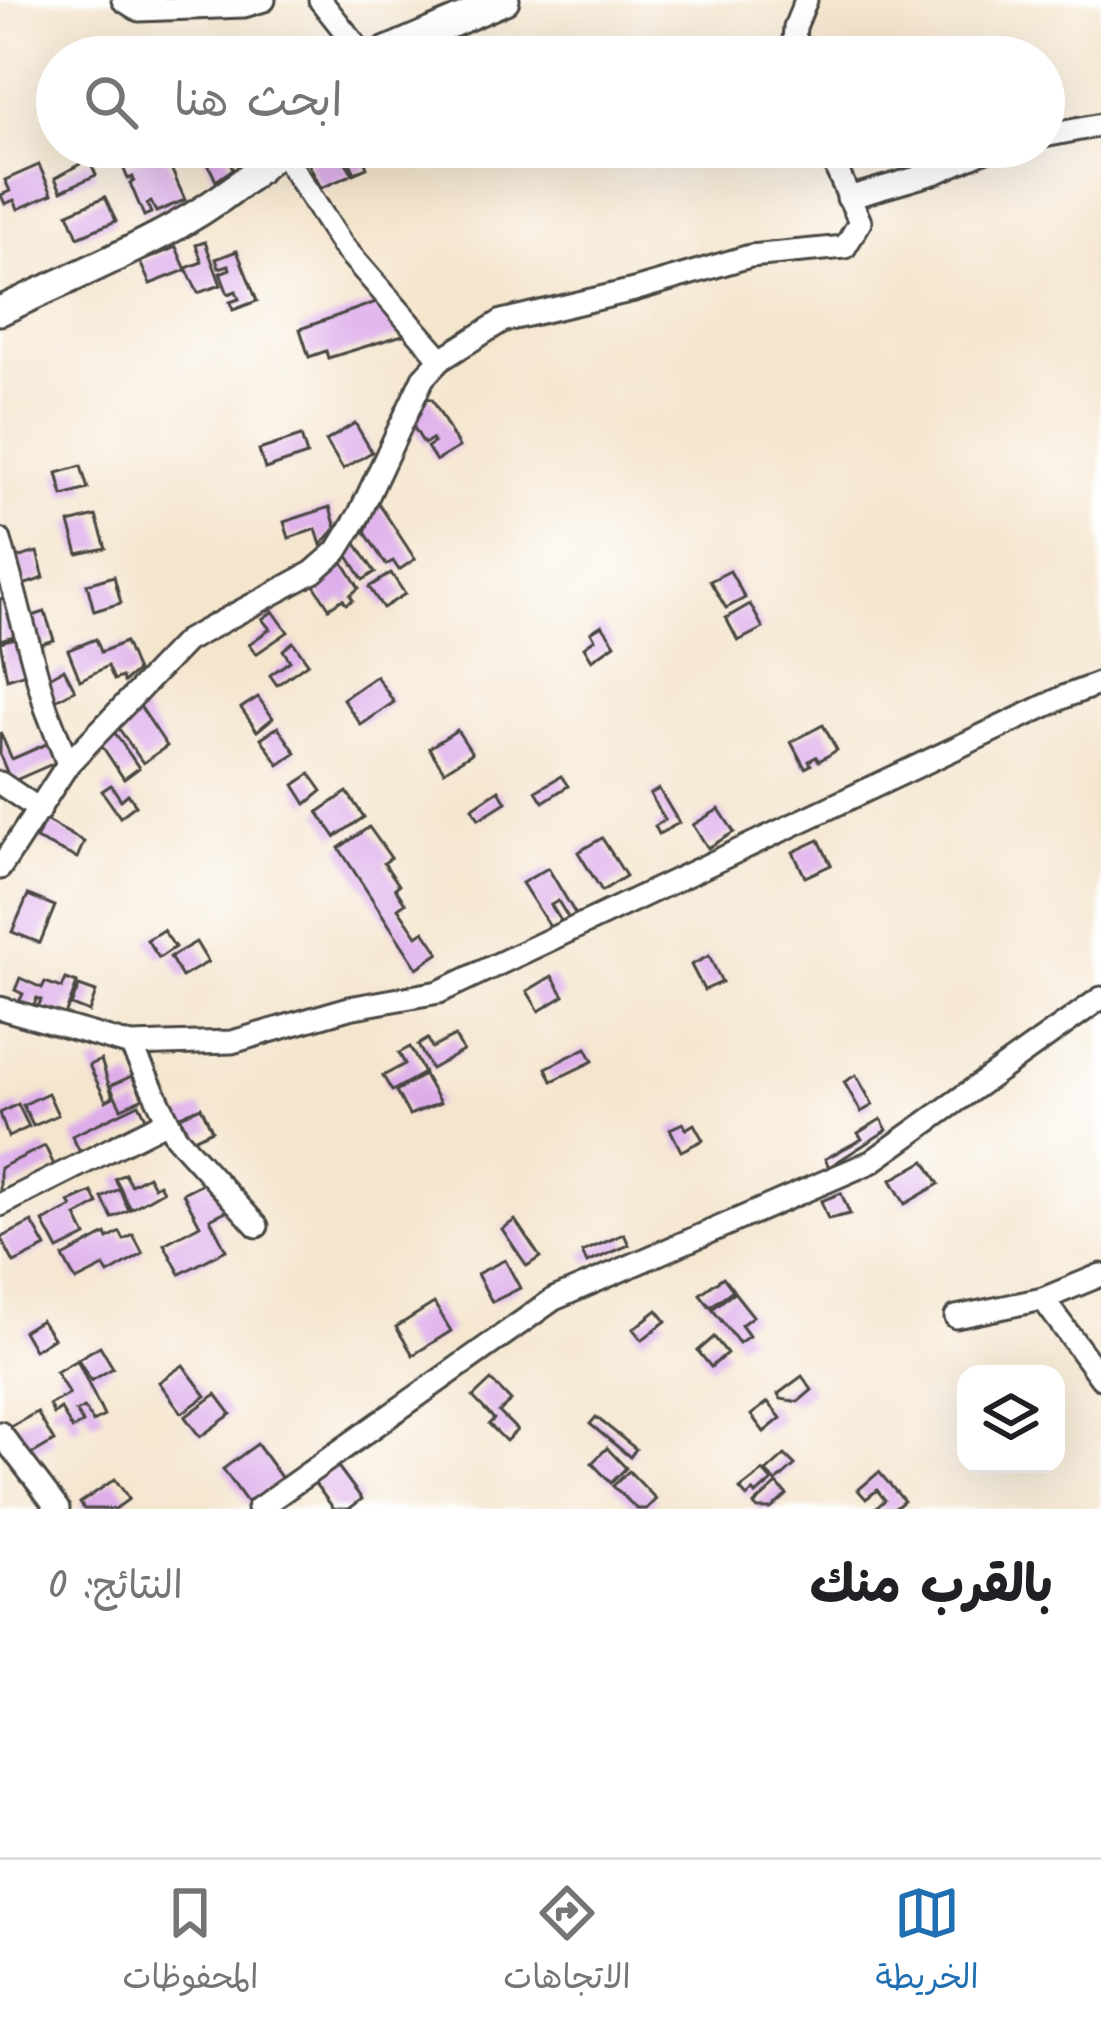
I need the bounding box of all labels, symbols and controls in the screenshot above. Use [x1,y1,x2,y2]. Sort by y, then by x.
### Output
search box [36,36,1065,168]
text: ابحث هنا [174,67,342,139]
icon: search [78,69,144,135]
map controls [957,1365,1065,1473]
button: layers [957,1365,1065,1473]
text: بالقرب منك [810,1547,1053,1628]
text: النتائج: 0 [48,1557,183,1619]
tab: المحفوظات [122,1880,258,2006]
tab: الاتجاهات [503,1880,631,2006]
tab: الخريطة [876,1880,979,2006]

